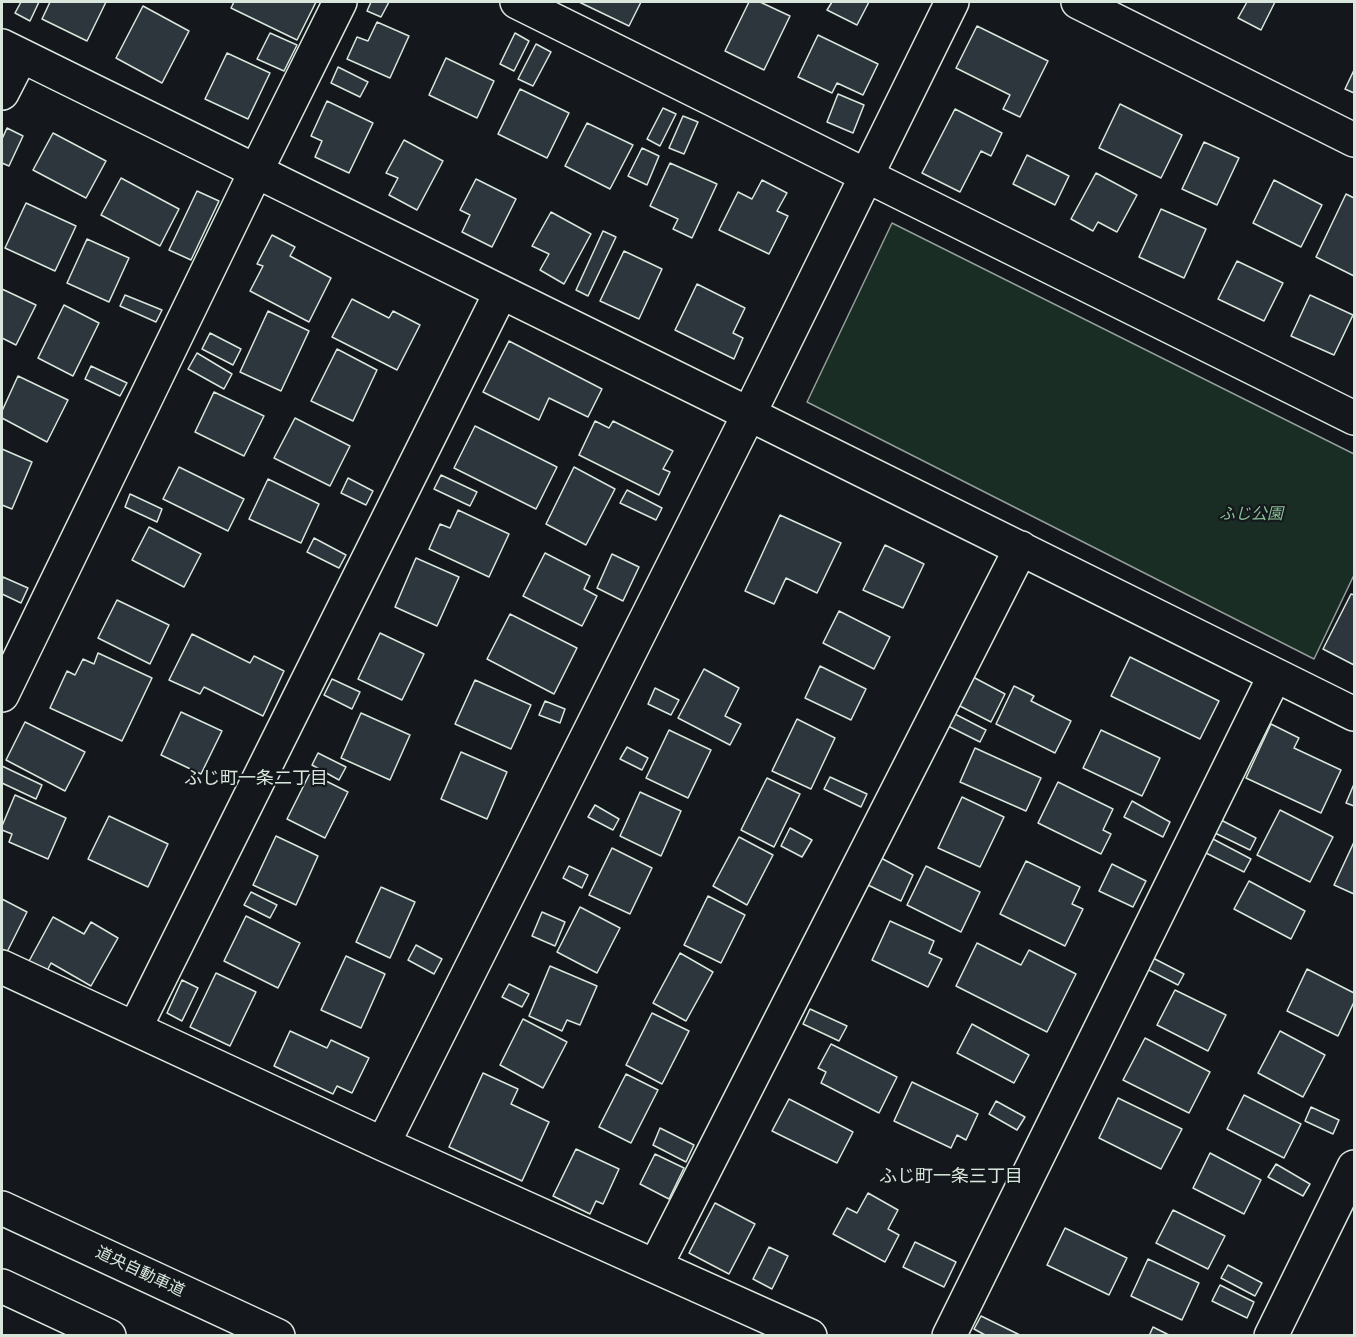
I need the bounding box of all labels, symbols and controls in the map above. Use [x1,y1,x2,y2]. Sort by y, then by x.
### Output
park label: ふじ公園 [1219,504,1283,524]
district label: ふじ町一条二丁目 [184,768,328,790]
district label: ふじ町一条三丁目 [879,1166,1023,1188]
street label: 道央自動車道 [92,1243,188,1301]

